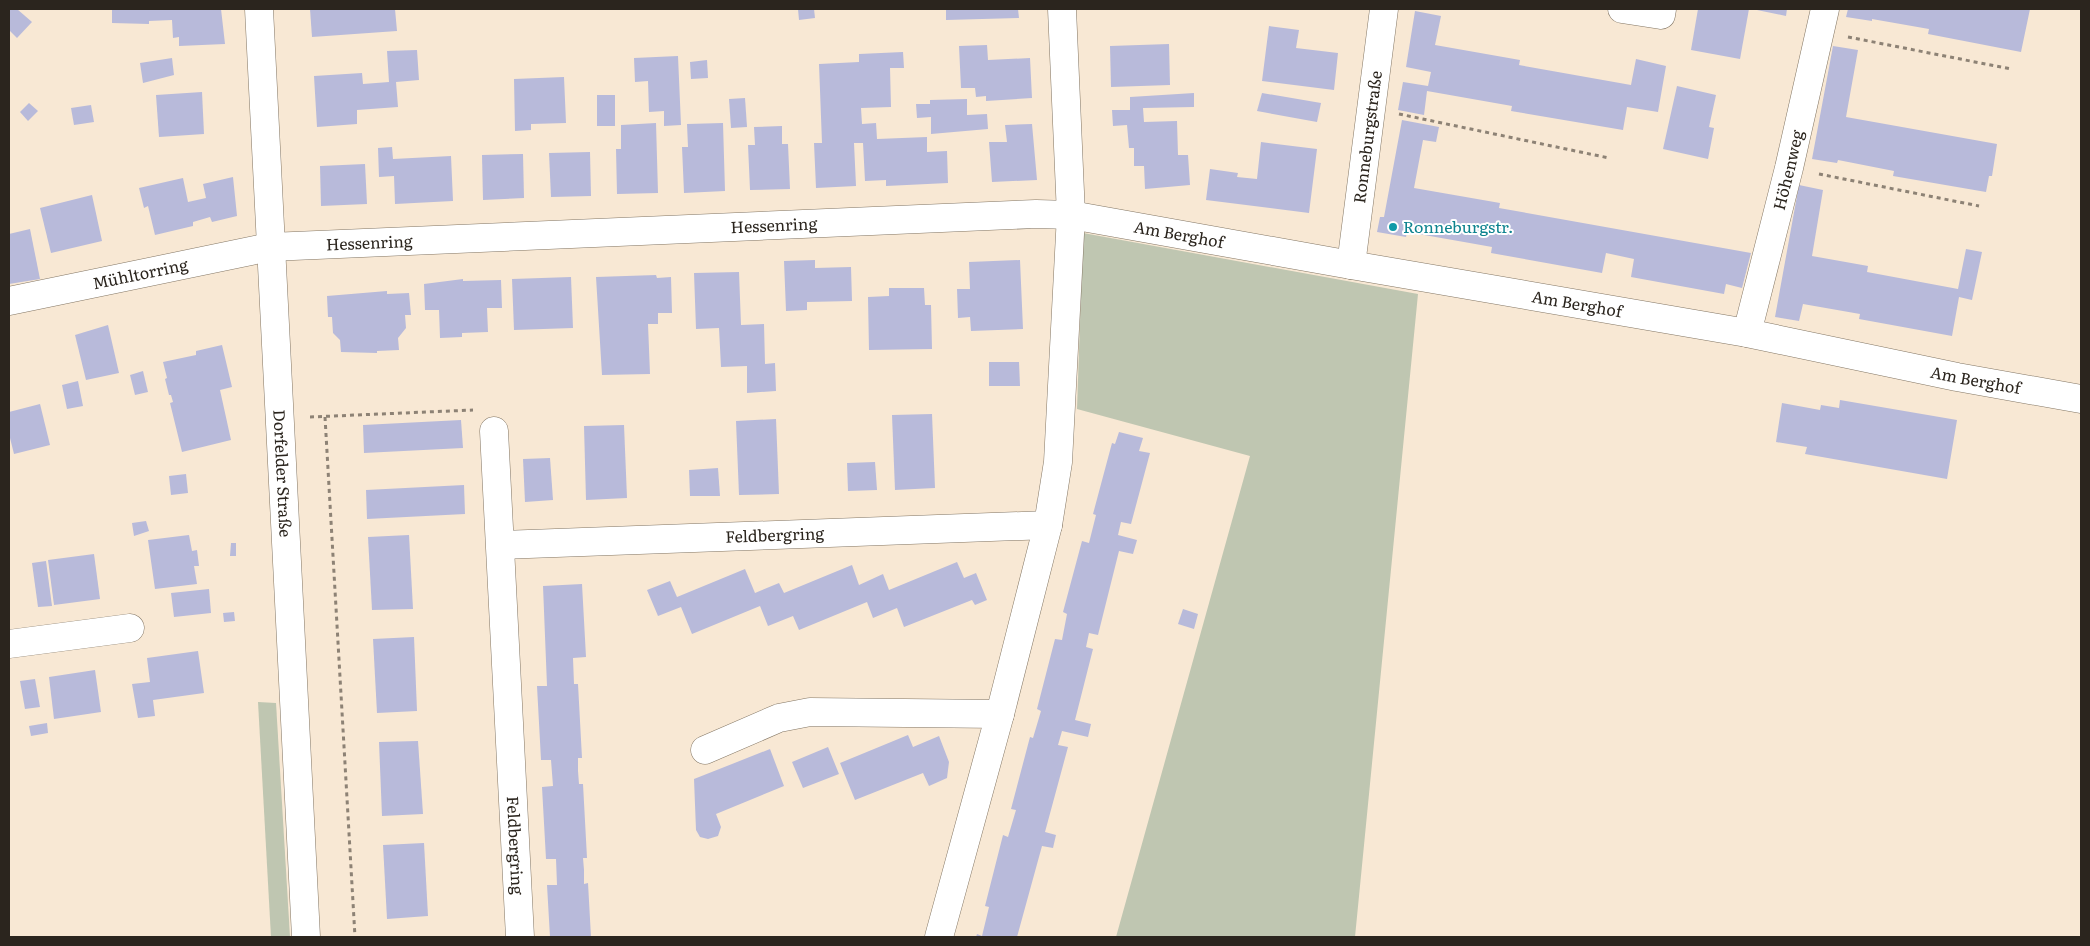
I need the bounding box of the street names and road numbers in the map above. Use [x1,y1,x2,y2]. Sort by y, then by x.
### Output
street label: Ronneburgstraße [1346,69,1387,205]
street label: Höhenweg [1766,127,1808,213]
street label: Hessenring [730,210,818,238]
street label: Am Berghof [1132,213,1228,253]
street label: Hessenring [325,228,413,256]
street label: Mühltorring [90,251,190,294]
street label: Am Berghof [1530,283,1626,323]
street label: Am Berghof [1929,359,2025,399]
street label: Dorfelder Straße [268,409,299,538]
street label: Feldbergring [725,520,825,548]
street label: Feldbergring [502,795,531,896]

